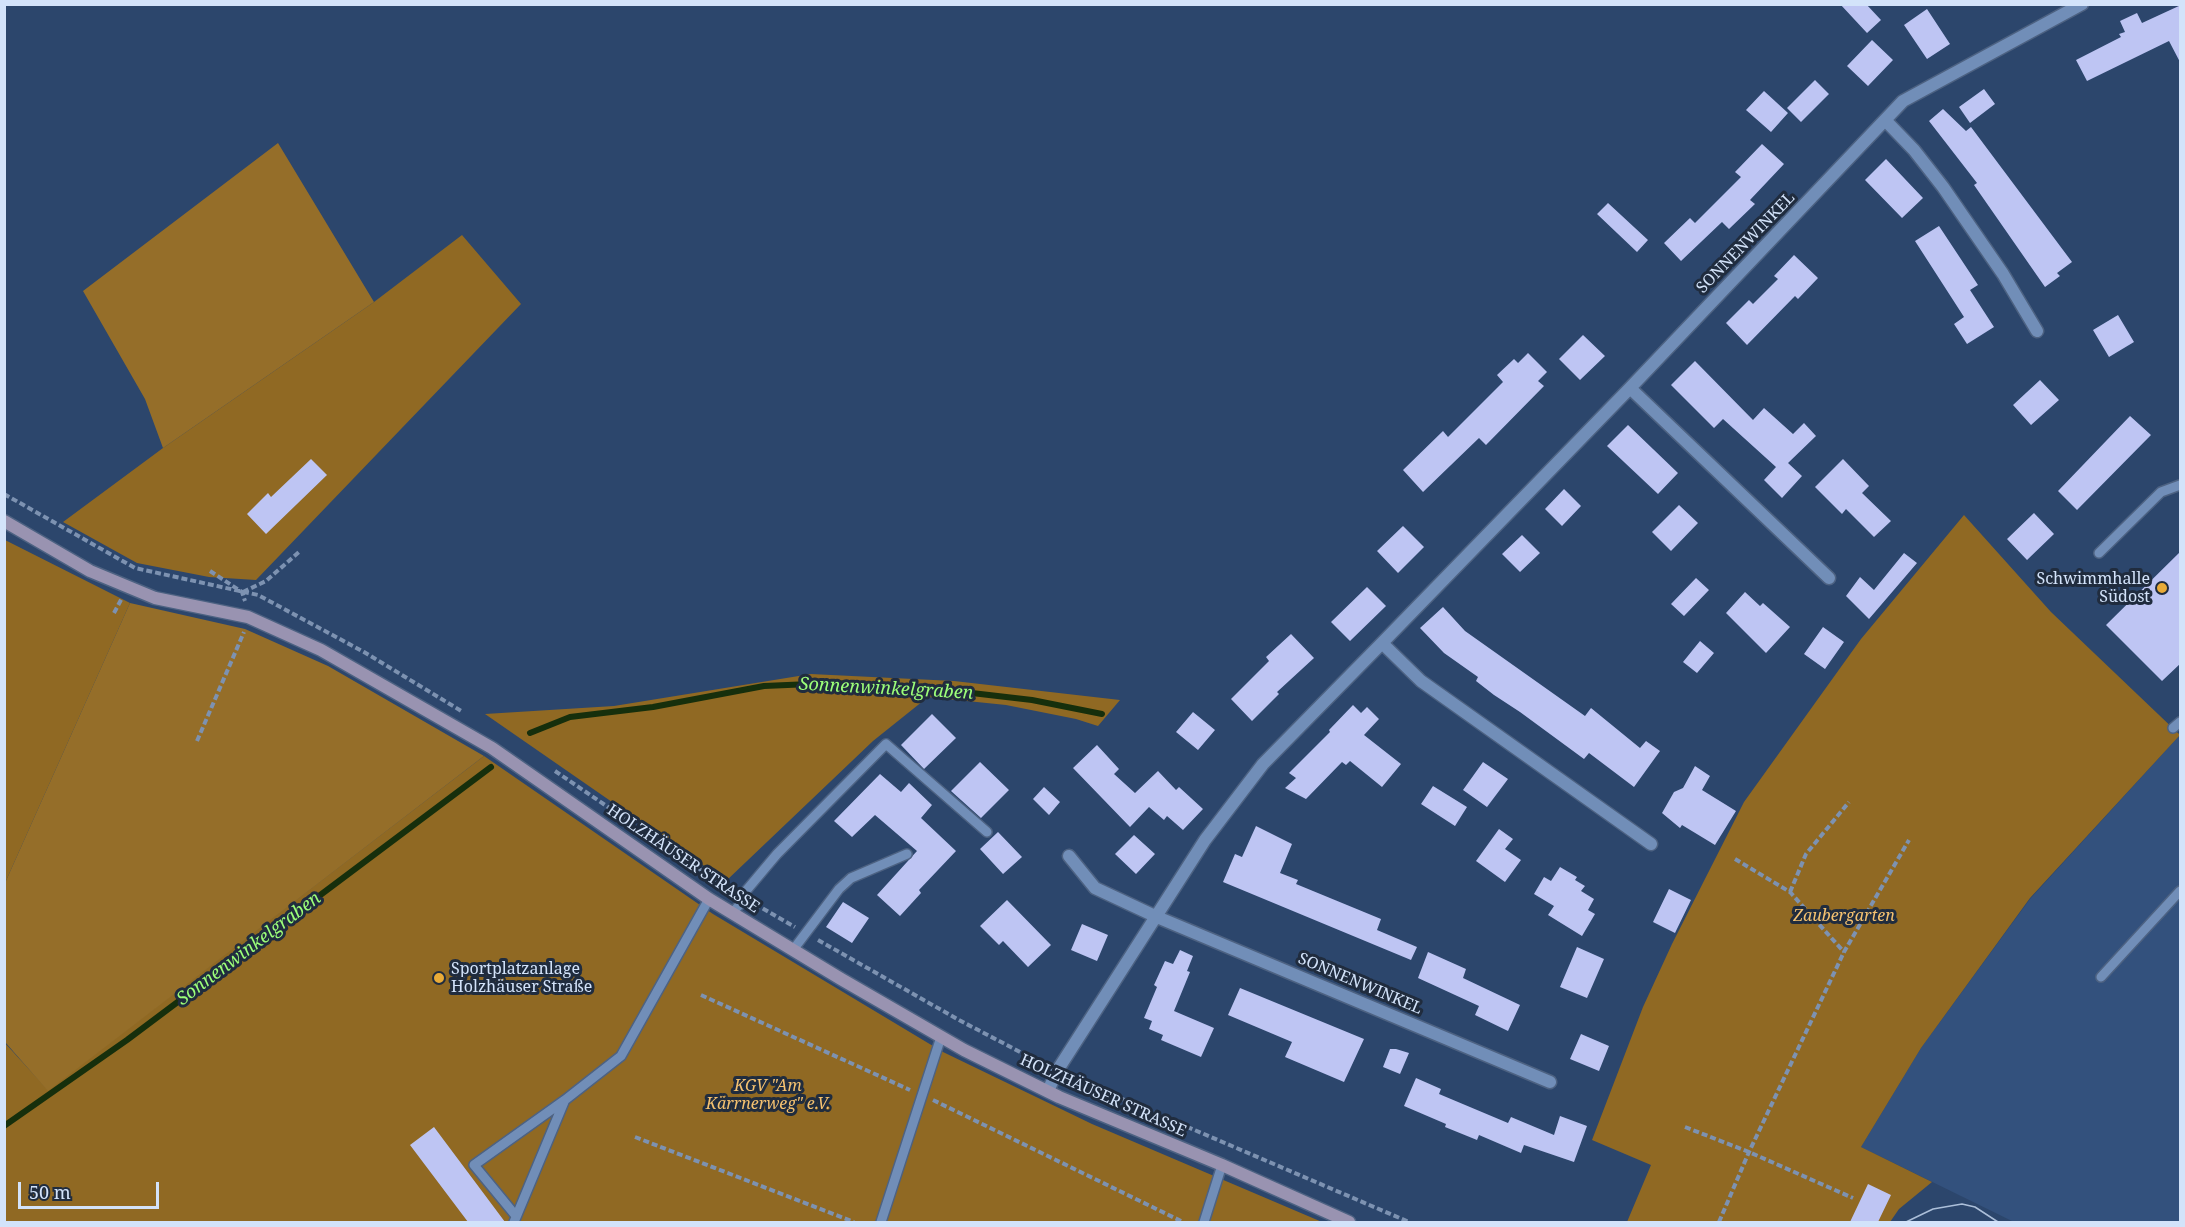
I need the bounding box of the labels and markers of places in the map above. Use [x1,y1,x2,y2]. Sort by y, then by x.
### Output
place label: Schwimmhalle Südost [2036,569,2150,607]
marker: Schwimmhalle Südost [2155,581,2169,595]
place label: Sportplatzanlage Holzhäuser Straße [451,959,592,997]
marker: Sportplatzanlage Holzhäuser Straße [432,971,446,985]

